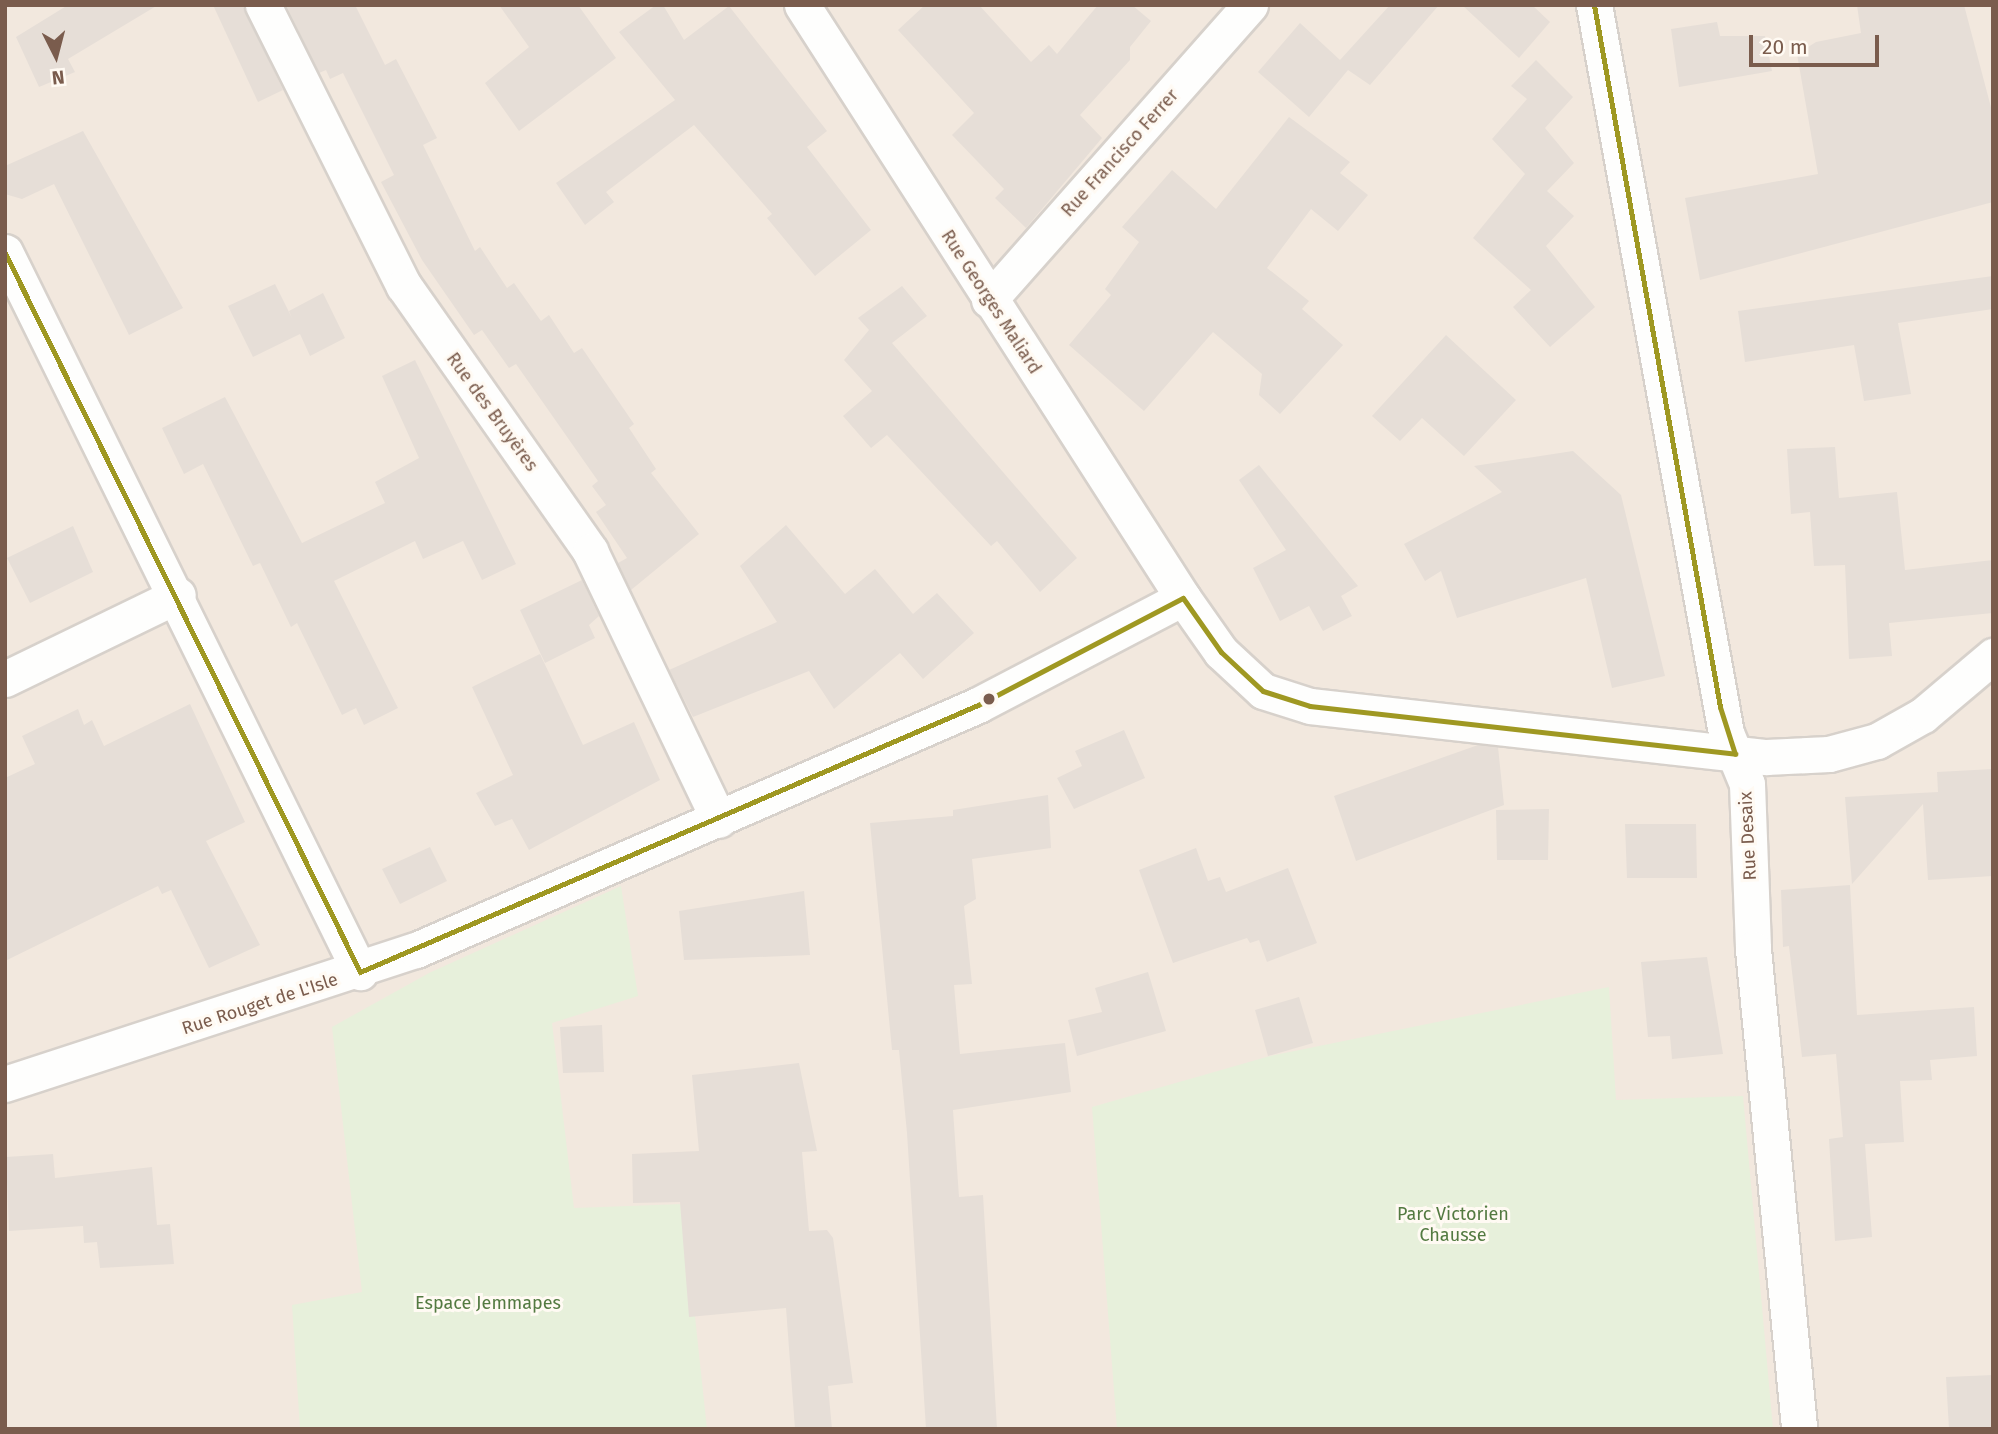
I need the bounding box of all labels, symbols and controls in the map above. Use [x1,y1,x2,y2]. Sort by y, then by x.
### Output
north arrow [21,21,91,91]
scale bar [1753,21,1882,65]
text: 20 m [1762,34,1808,60]
text: N [51,65,66,89]
street label: Rue Francisco Ferrer [1057,85,1183,221]
street label: Rue Georges Maliard [936,226,1046,378]
street label: Rue des Bruyères [442,349,542,475]
unlabelled marker [982,692,996,706]
street label: Rue Desaix [1735,791,1761,881]
street label: Rue Rouget de L'Isle [179,969,341,1039]
park label: Parc Victorien Chausse [1397,1204,1509,1246]
park label: Espace Jemmapes [415,1292,561,1314]

